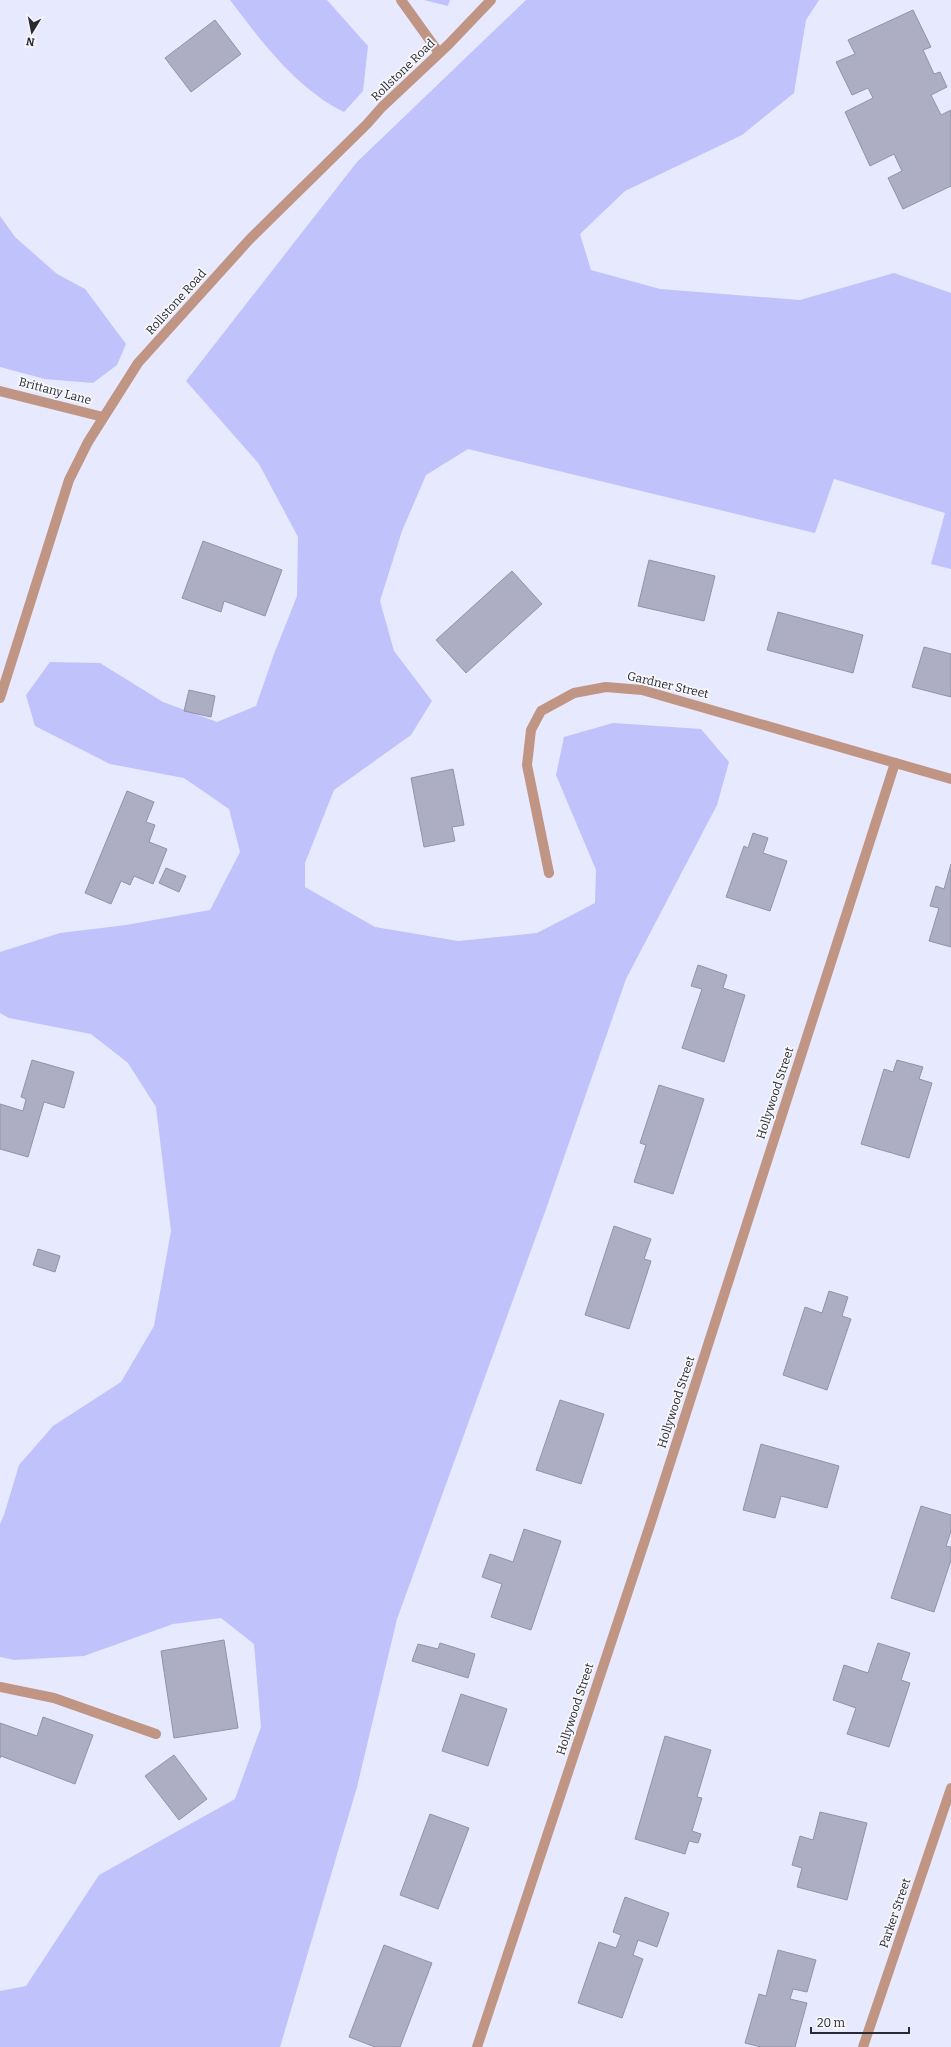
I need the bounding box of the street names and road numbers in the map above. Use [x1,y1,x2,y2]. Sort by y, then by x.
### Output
street label: Rollstone Road [368,36,438,104]
street label: Rollstone Road [143,266,209,338]
street label: Brittany Lane [17,375,93,407]
street label: Gardner Street [626,669,711,701]
street label: Hollywood Street [753,1045,797,1141]
street label: Hollywood Street [654,1354,698,1450]
street label: Hollywood Street [553,1661,597,1757]
street label: Parker Street [876,1876,914,1950]

